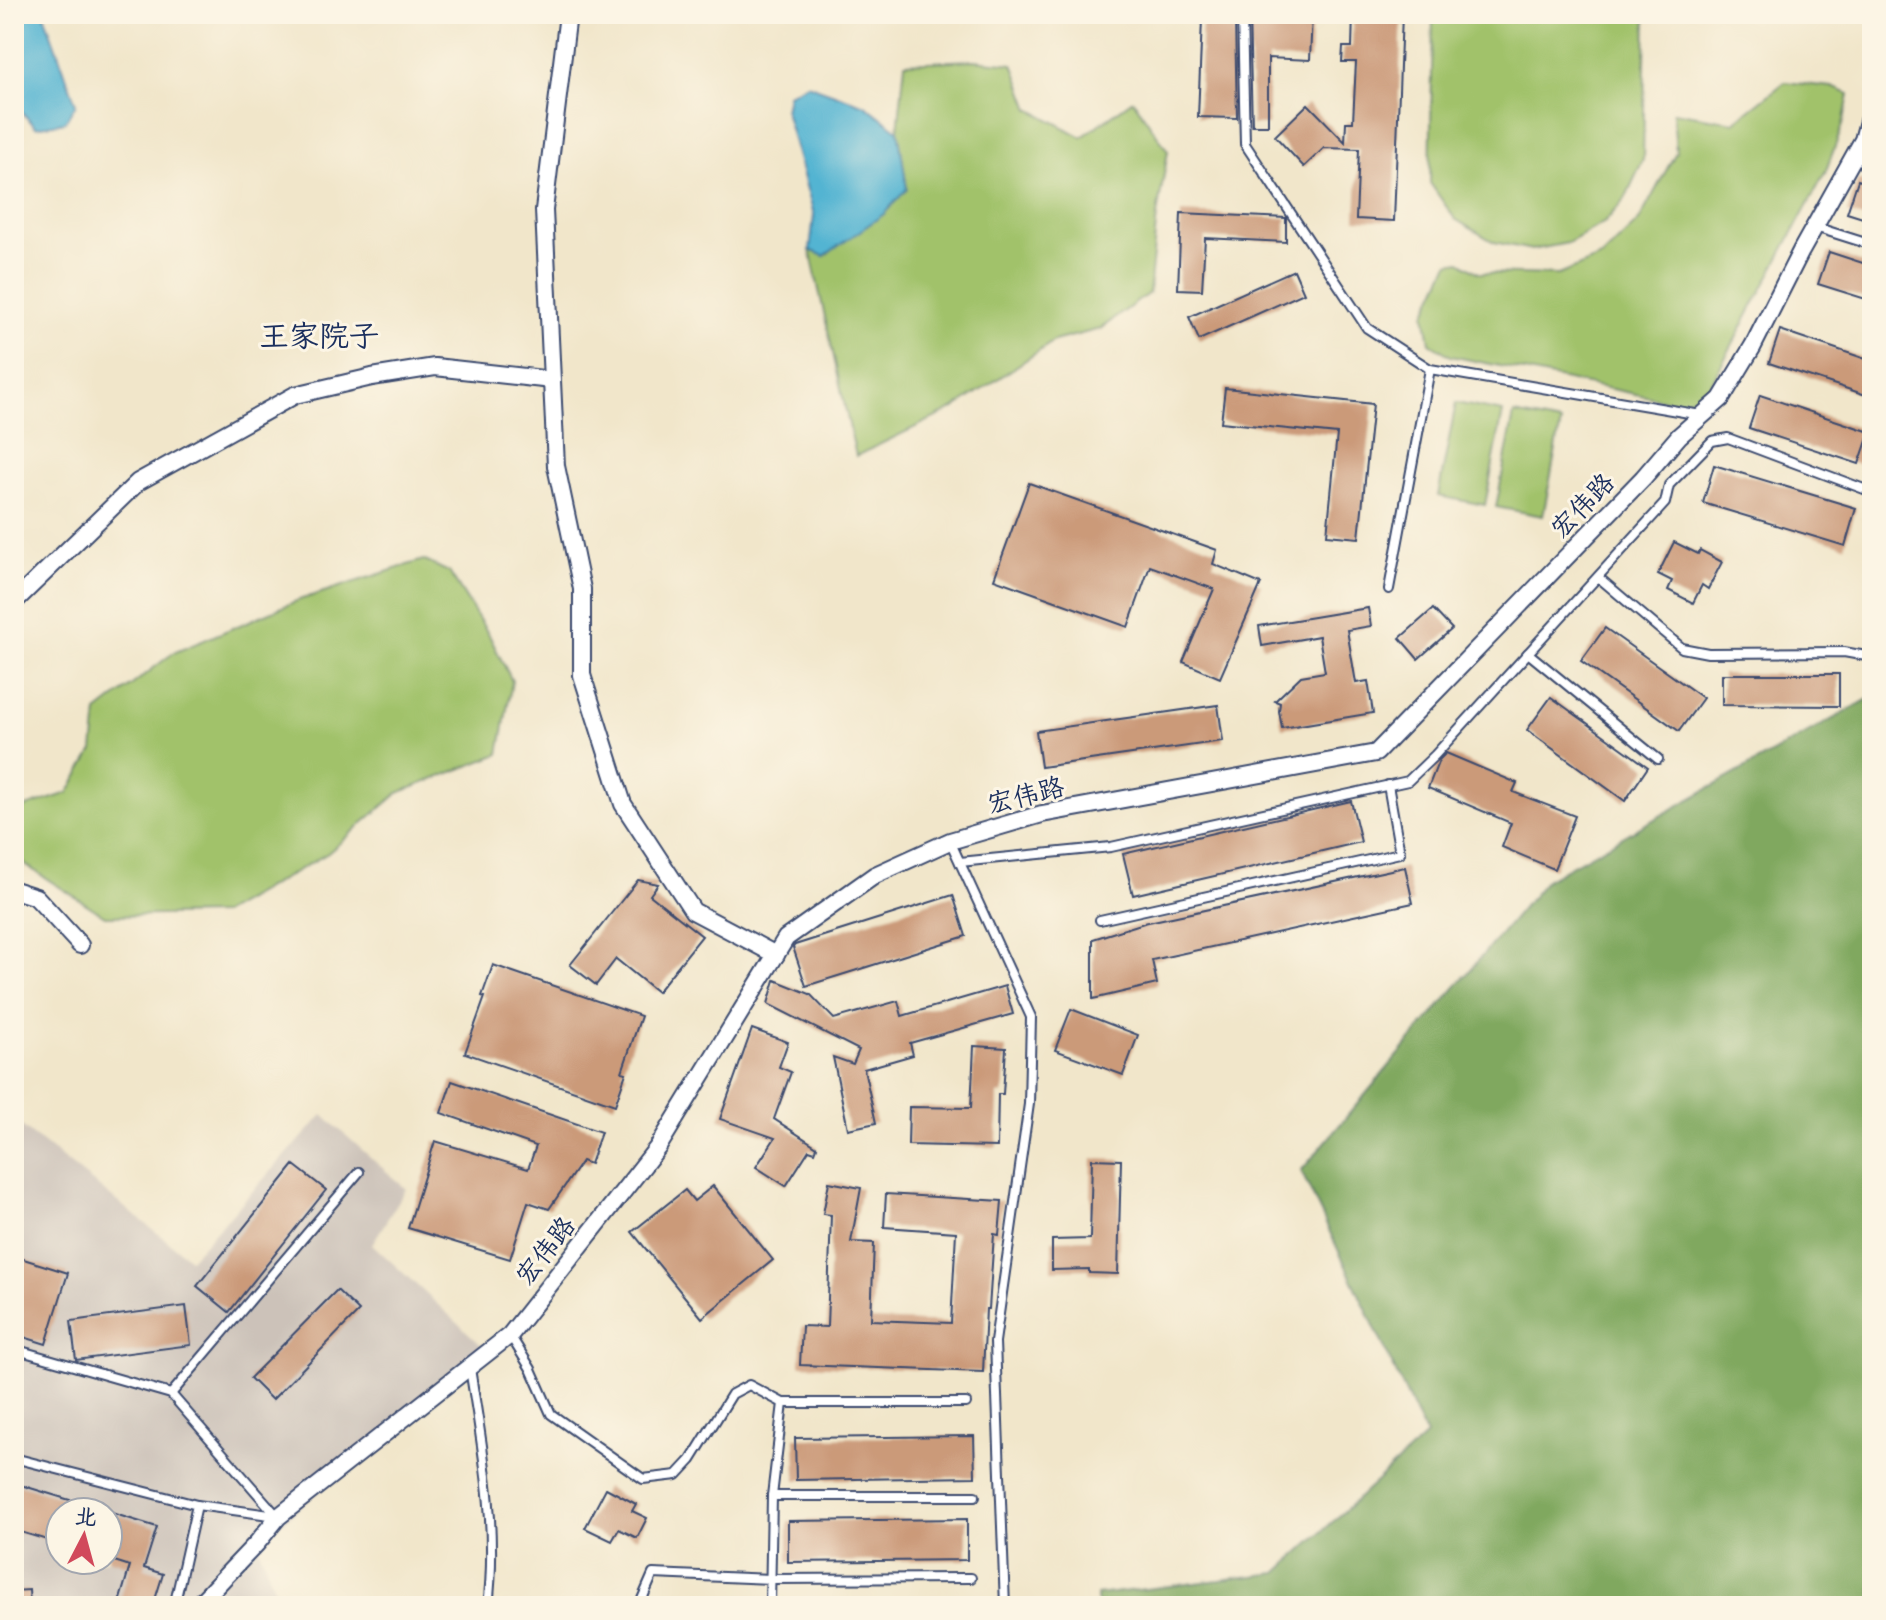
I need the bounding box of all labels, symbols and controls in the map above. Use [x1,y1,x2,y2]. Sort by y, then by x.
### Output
district label: 王家院子 [259,319,379,354]
street label: 宏伟路 [1545,468,1621,544]
street label: 宏伟路 [985,772,1067,820]
street label: 宏伟路 [510,1211,582,1291]
north arrow [44,1496,124,1576]
text: 北 [74,1503,98,1531]

